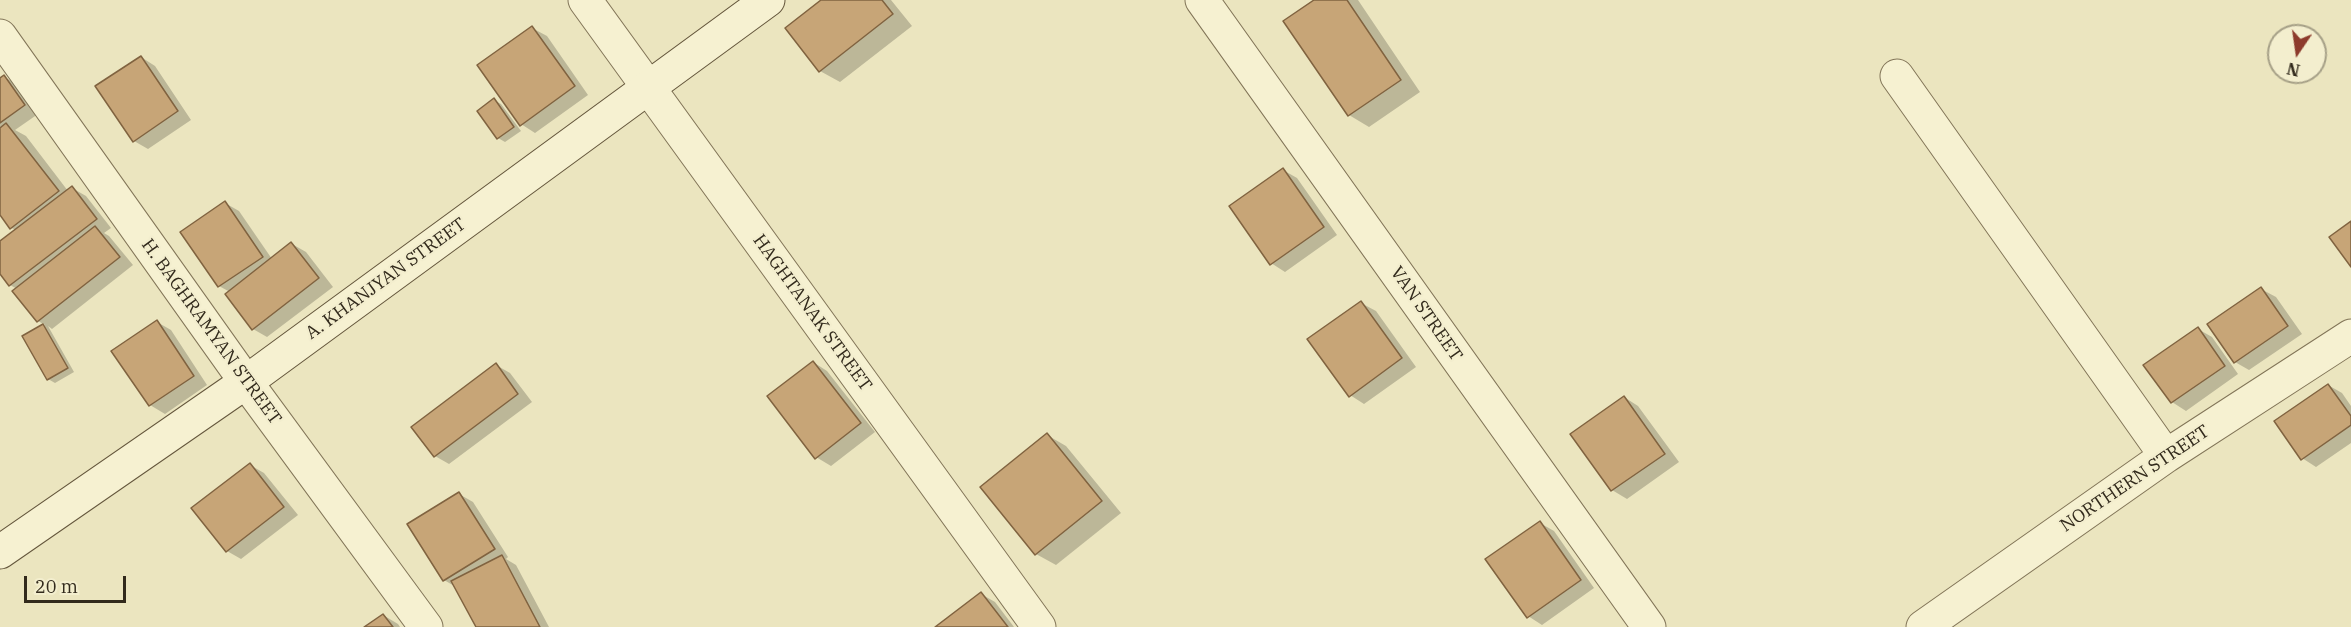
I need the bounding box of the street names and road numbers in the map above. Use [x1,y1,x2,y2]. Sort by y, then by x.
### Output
street label: A. KHANJYAN STREET [302,214,470,344]
street label: HAGHTANAK STREET [748,230,876,396]
street label: H. BAGHRAMYAN STREET [136,235,286,429]
street label: VAN STREET [1385,263,1467,365]
street label: NORTHERN STREET [2056,421,2214,537]

